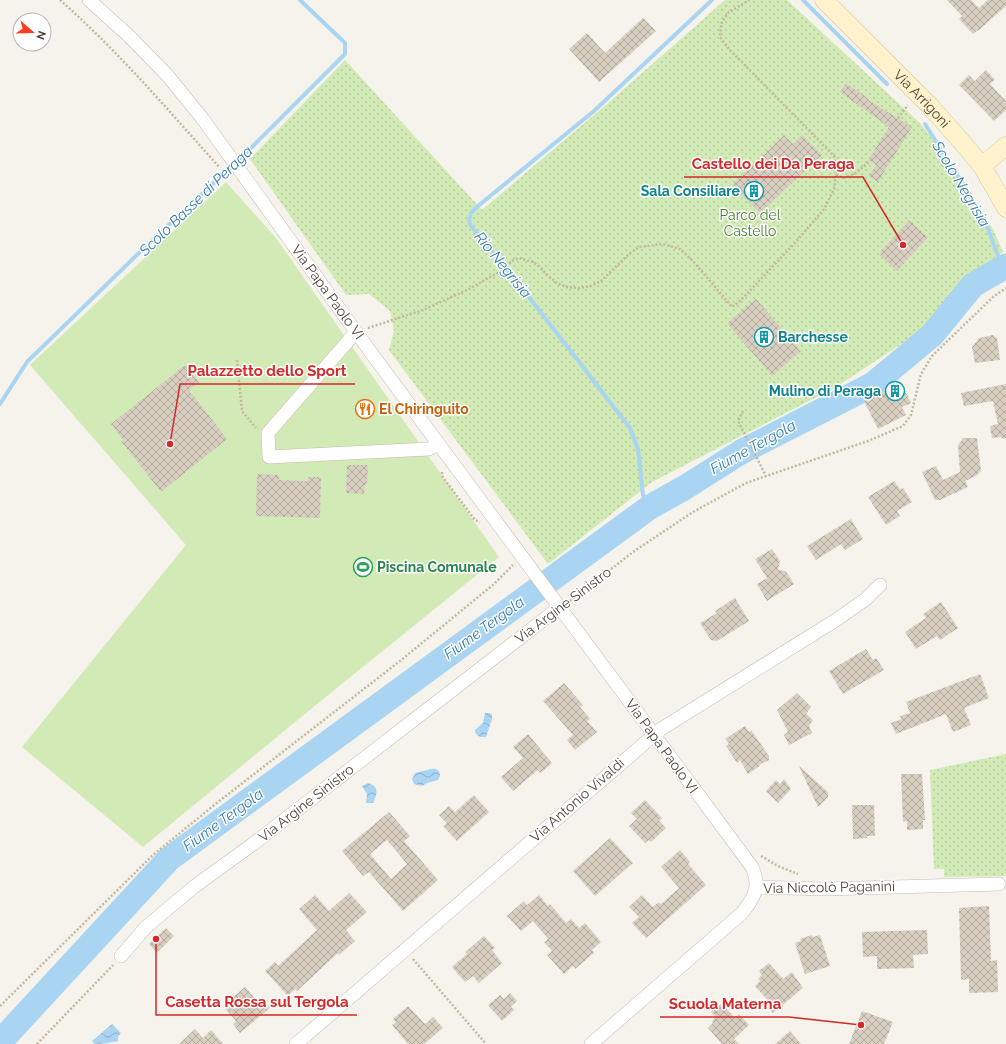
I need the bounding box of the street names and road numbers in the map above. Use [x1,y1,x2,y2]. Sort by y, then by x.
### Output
street label: Via Arrigoni [890,66,953,131]
street label: Via Papa Paolo VI [288,242,368,342]
street label: Via Argine Sinistro [512,564,614,646]
street label: Via Papa Paolo VI [622,696,702,796]
street label: Via Antonio Vivaldi [527,755,627,845]
street label: Via Argine Sinistro [255,761,357,845]
street label: Via Niccolò Paganini [763,878,895,896]

